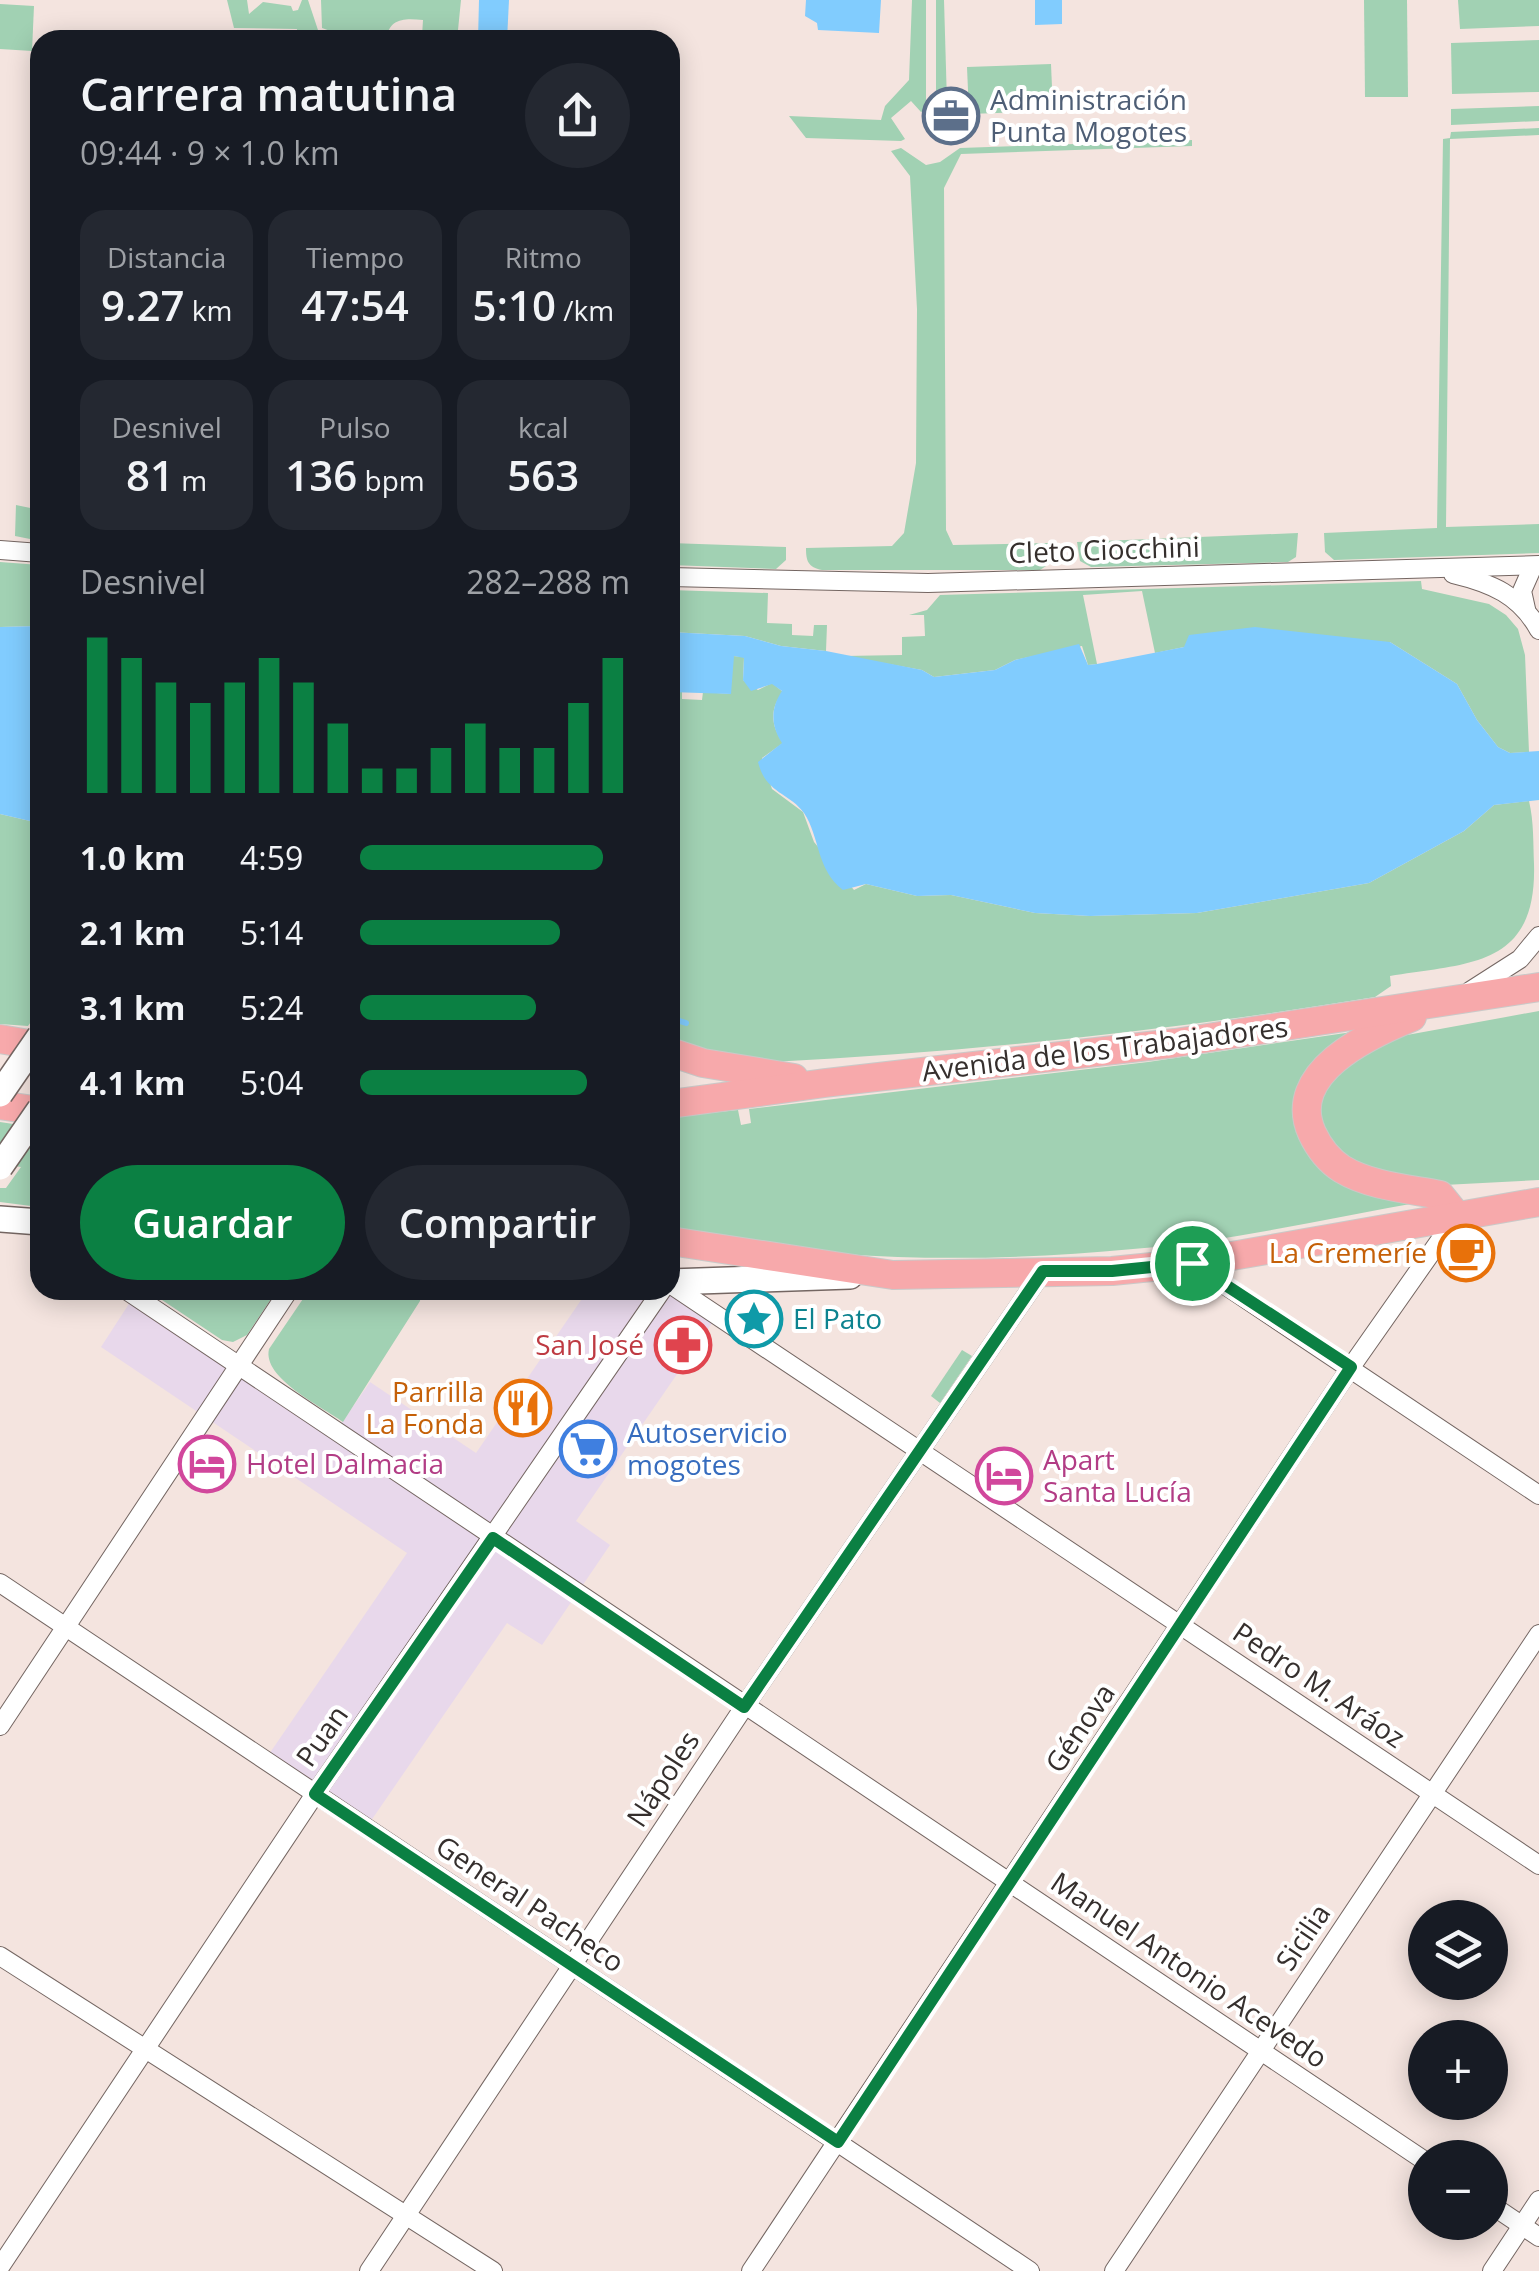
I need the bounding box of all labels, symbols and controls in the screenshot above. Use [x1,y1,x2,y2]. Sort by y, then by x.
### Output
text: Carrera matutina [80,63,457,124]
button: share [525,63,630,168]
place label: Administración Punta Mogotes [990,80,1187,150]
office icon: Administración Punta Mogotes [921,86,981,146]
text: 09:44 · 9 × 1.0 km [80,131,340,174]
text: Distancia [107,238,226,276]
text: Tiempo [306,238,404,276]
text: Ritmo [505,238,582,276]
text: 9.27 [101,276,184,333]
text: 47:54 [301,276,409,333]
text: 5:10 [472,276,556,333]
text: km [184,291,232,329]
text: /km [556,291,614,329]
text: Desnivel [111,408,222,446]
text: Pulso [319,408,391,446]
text: kcal [518,408,569,446]
text: 81 [126,446,174,503]
text: 136 [285,446,357,503]
text: 563 [507,446,579,503]
text: m [174,461,207,499]
text: bpm [357,461,425,499]
street label: Cleto Ciocchini [1008,527,1200,571]
text: Desnivel [80,560,206,603]
text: 282–288 m [466,560,630,603]
text: 1.0 km [80,836,185,879]
text: 4:59 [240,836,303,879]
text: 2.1 km [80,911,185,954]
text: 5:14 [240,911,303,954]
text: 3.1 km [80,986,185,1029]
text: 5:24 [240,986,303,1029]
street label: Avenida de los Trabajadores [920,1007,1290,1089]
text: 4.1 km [80,1061,185,1104]
text: 5:04 [240,1061,303,1104]
button: Guardar [80,1165,345,1280]
button: Compartir [365,1165,630,1280]
pin [1150,1221,1235,1306]
cafe icon: La Cremeríe [1436,1223,1496,1283]
place label: La Cremeríe [1269,1233,1427,1271]
icon: arrive [1165,1236,1220,1291]
place icon: El Pato [724,1289,784,1349]
place label: El Pato [793,1299,882,1337]
pharmacy icon: San José [653,1315,713,1375]
place label: San José [535,1325,644,1363]
place label: Parrilla La Fonda [365,1372,484,1442]
restaurant icon: Parrilla La Fonda [493,1378,553,1438]
place label: Autoservicio mogotes [627,1413,788,1483]
supermarket icon: Autoservicio mogotes [558,1419,618,1479]
hotel icon: Hotel Dalmacia [177,1434,237,1494]
place label: Apart Santa Lucía [1043,1440,1192,1510]
place label: Hotel Dalmacia [246,1444,444,1482]
hotel icon: Apart Santa Lucía [974,1446,1034,1506]
street label: Pedro M. Aráoz [1226,1613,1413,1756]
street label: Génova [1036,1676,1123,1779]
street label: Puan [286,1697,356,1774]
street label: Nápoles [617,1723,707,1834]
street label: General Pacheco [429,1826,632,1980]
street label: Manuel Antonio Acevedo [1044,1862,1335,2076]
street label: Sicilia [1266,1896,1338,1977]
map controls [1408,1900,1508,2240]
button: layers [1408,1900,1508,2000]
button: + [1408,2020,1508,2120]
button: − [1408,2140,1508,2240]

